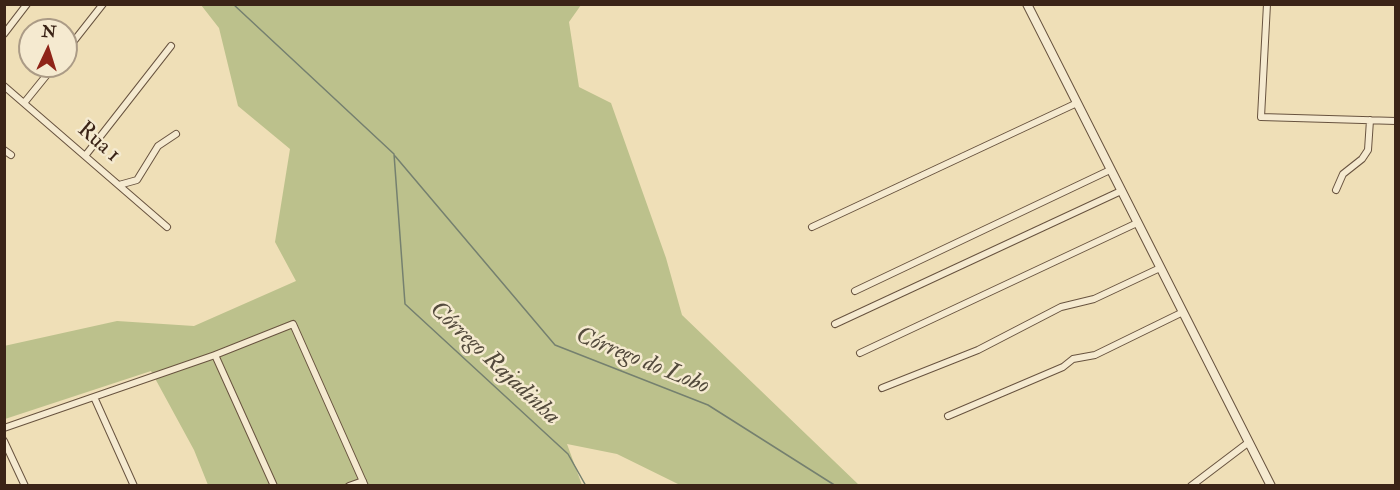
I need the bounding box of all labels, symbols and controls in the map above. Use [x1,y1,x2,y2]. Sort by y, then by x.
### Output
north arrow [18,18,78,78]
text: N [41,22,57,43]
street label: Rua 1 [71,117,125,169]
water label: Córrego Rajadinha [423,296,565,432]
water label: Córrego do Lobo [571,322,713,402]

